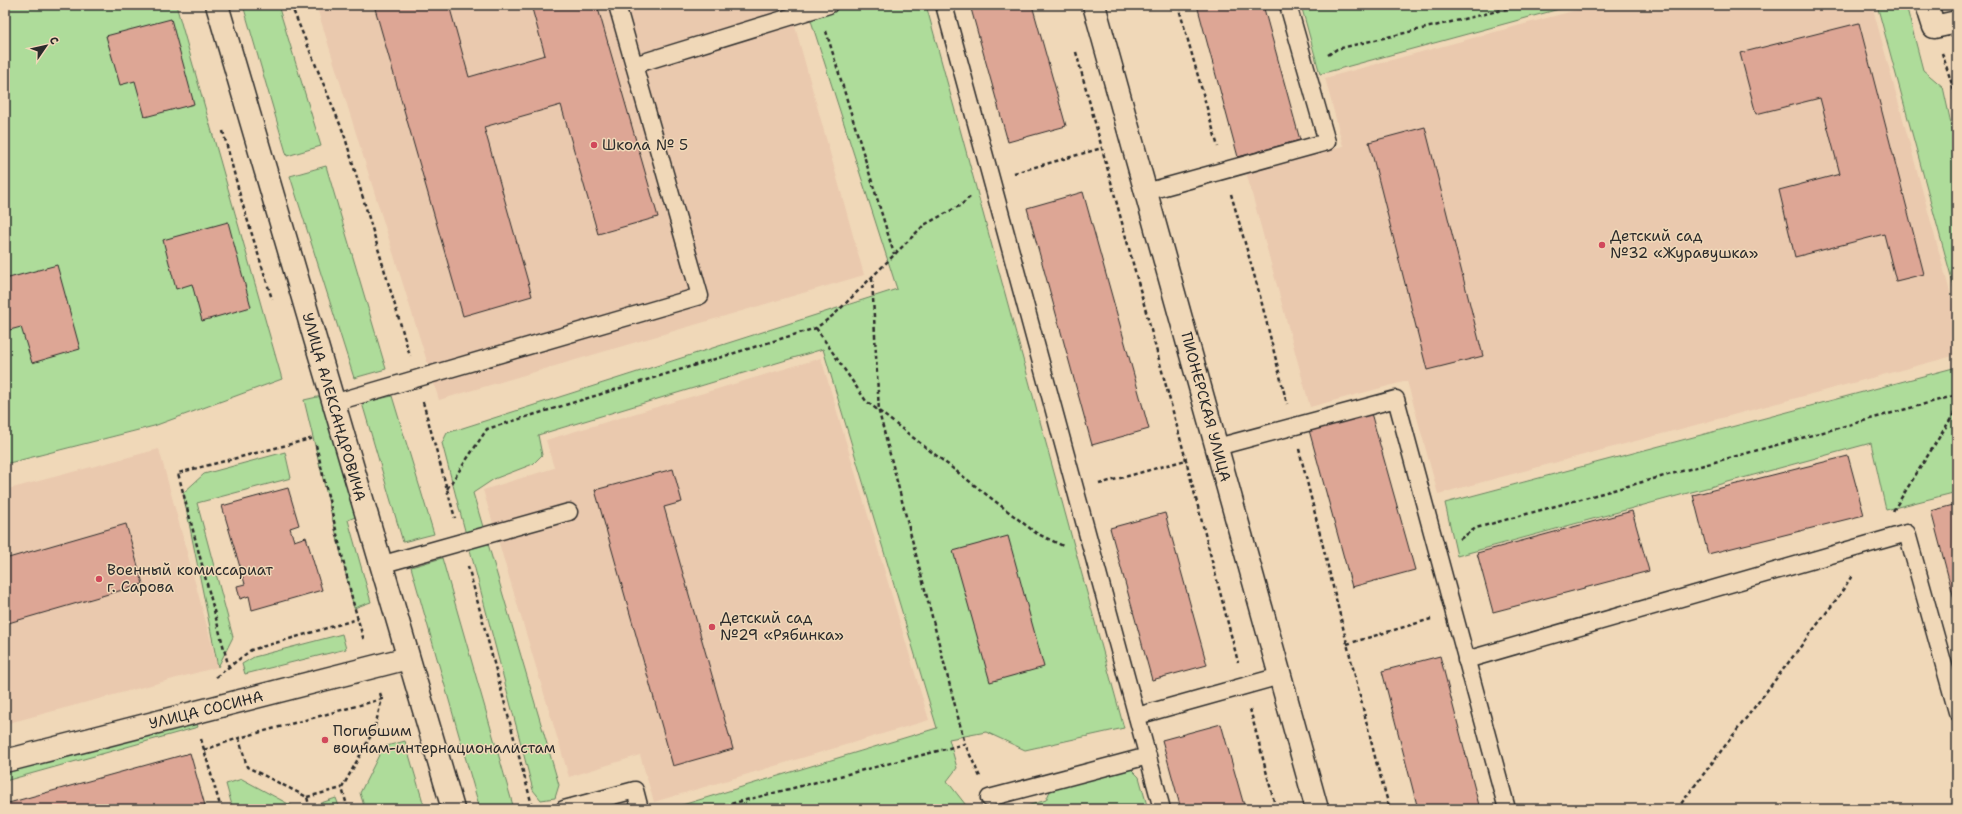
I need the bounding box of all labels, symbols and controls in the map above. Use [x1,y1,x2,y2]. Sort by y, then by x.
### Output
north arrow [26,26,66,66]
text: С [46,34,62,48]
place label: Школа № 5 [602,135,688,155]
marker: Школа № 5 [589,140,599,150]
place label: Детский сад №32 «Журавушка» [1610,226,1758,263]
marker: Детский сад №32 «Журавушка» [1597,240,1607,250]
street label: УЛИЦА АЛЕКСАНДРОВИЧА [297,310,371,504]
street label: ПИОНЕРСКАЯ УЛИЦА [1176,330,1236,484]
place label: Военный комиссариат г. Сарова [107,560,273,597]
marker: Военный комиссариат г. Сарова [94,574,104,584]
place label: Детский сад №29 «Рябинка» [720,608,844,645]
marker: Детский сад №29 «Рябинка» [707,622,717,632]
street label: УЛИЦА СОСИНА [147,686,265,734]
place label: Погибшим воинам-интернационалистам [333,721,556,758]
marker: Погибшим воинам-интернационалистам [320,735,330,745]

